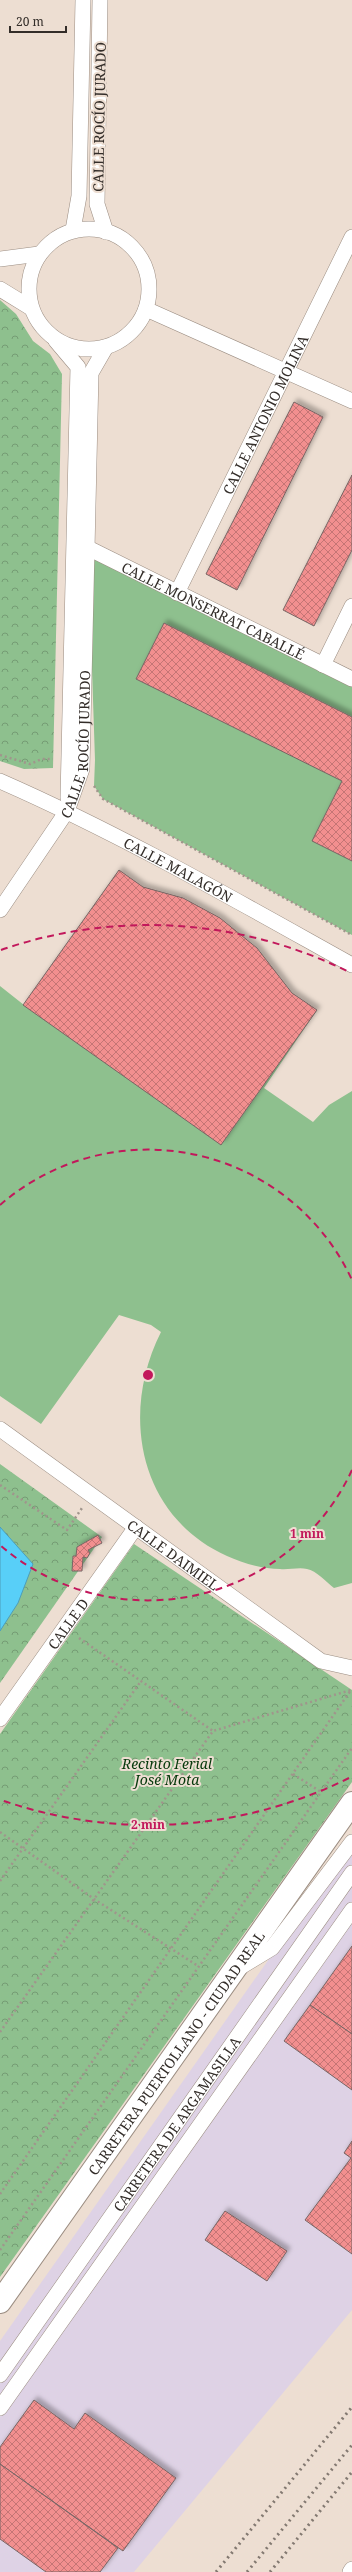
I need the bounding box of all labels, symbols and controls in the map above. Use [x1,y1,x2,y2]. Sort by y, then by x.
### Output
scale bar [10,8,66,34]
text: 20 m [16,13,44,30]
street label: CALLE ROCÍO JURADO [88,42,110,192]
street label: CALLE ANTONIO MOLINA [218,331,312,497]
street label: CALLE MONSERRAT CABALLÉ [119,557,308,664]
street label: CALLE ROCÍO JURADO [55,670,94,822]
street label: CALLE MALAGÓN [121,832,236,906]
centre of rings [141,1368,155,1382]
street label: CALLE DAIMIEL [124,1515,223,1594]
text: 1 min [290,1525,324,1542]
street label: CALLE D [43,1594,92,1653]
park label: Recinto Ferial José Mota [121,1754,213,1789]
text: 2 min [131,1816,165,1833]
street label: CARRETERA PUERTOLLANO - CIUDAD REAL [83,1927,269,2179]
street label: CARRETERA DE ARGAMASILLA [108,2032,244,2215]

